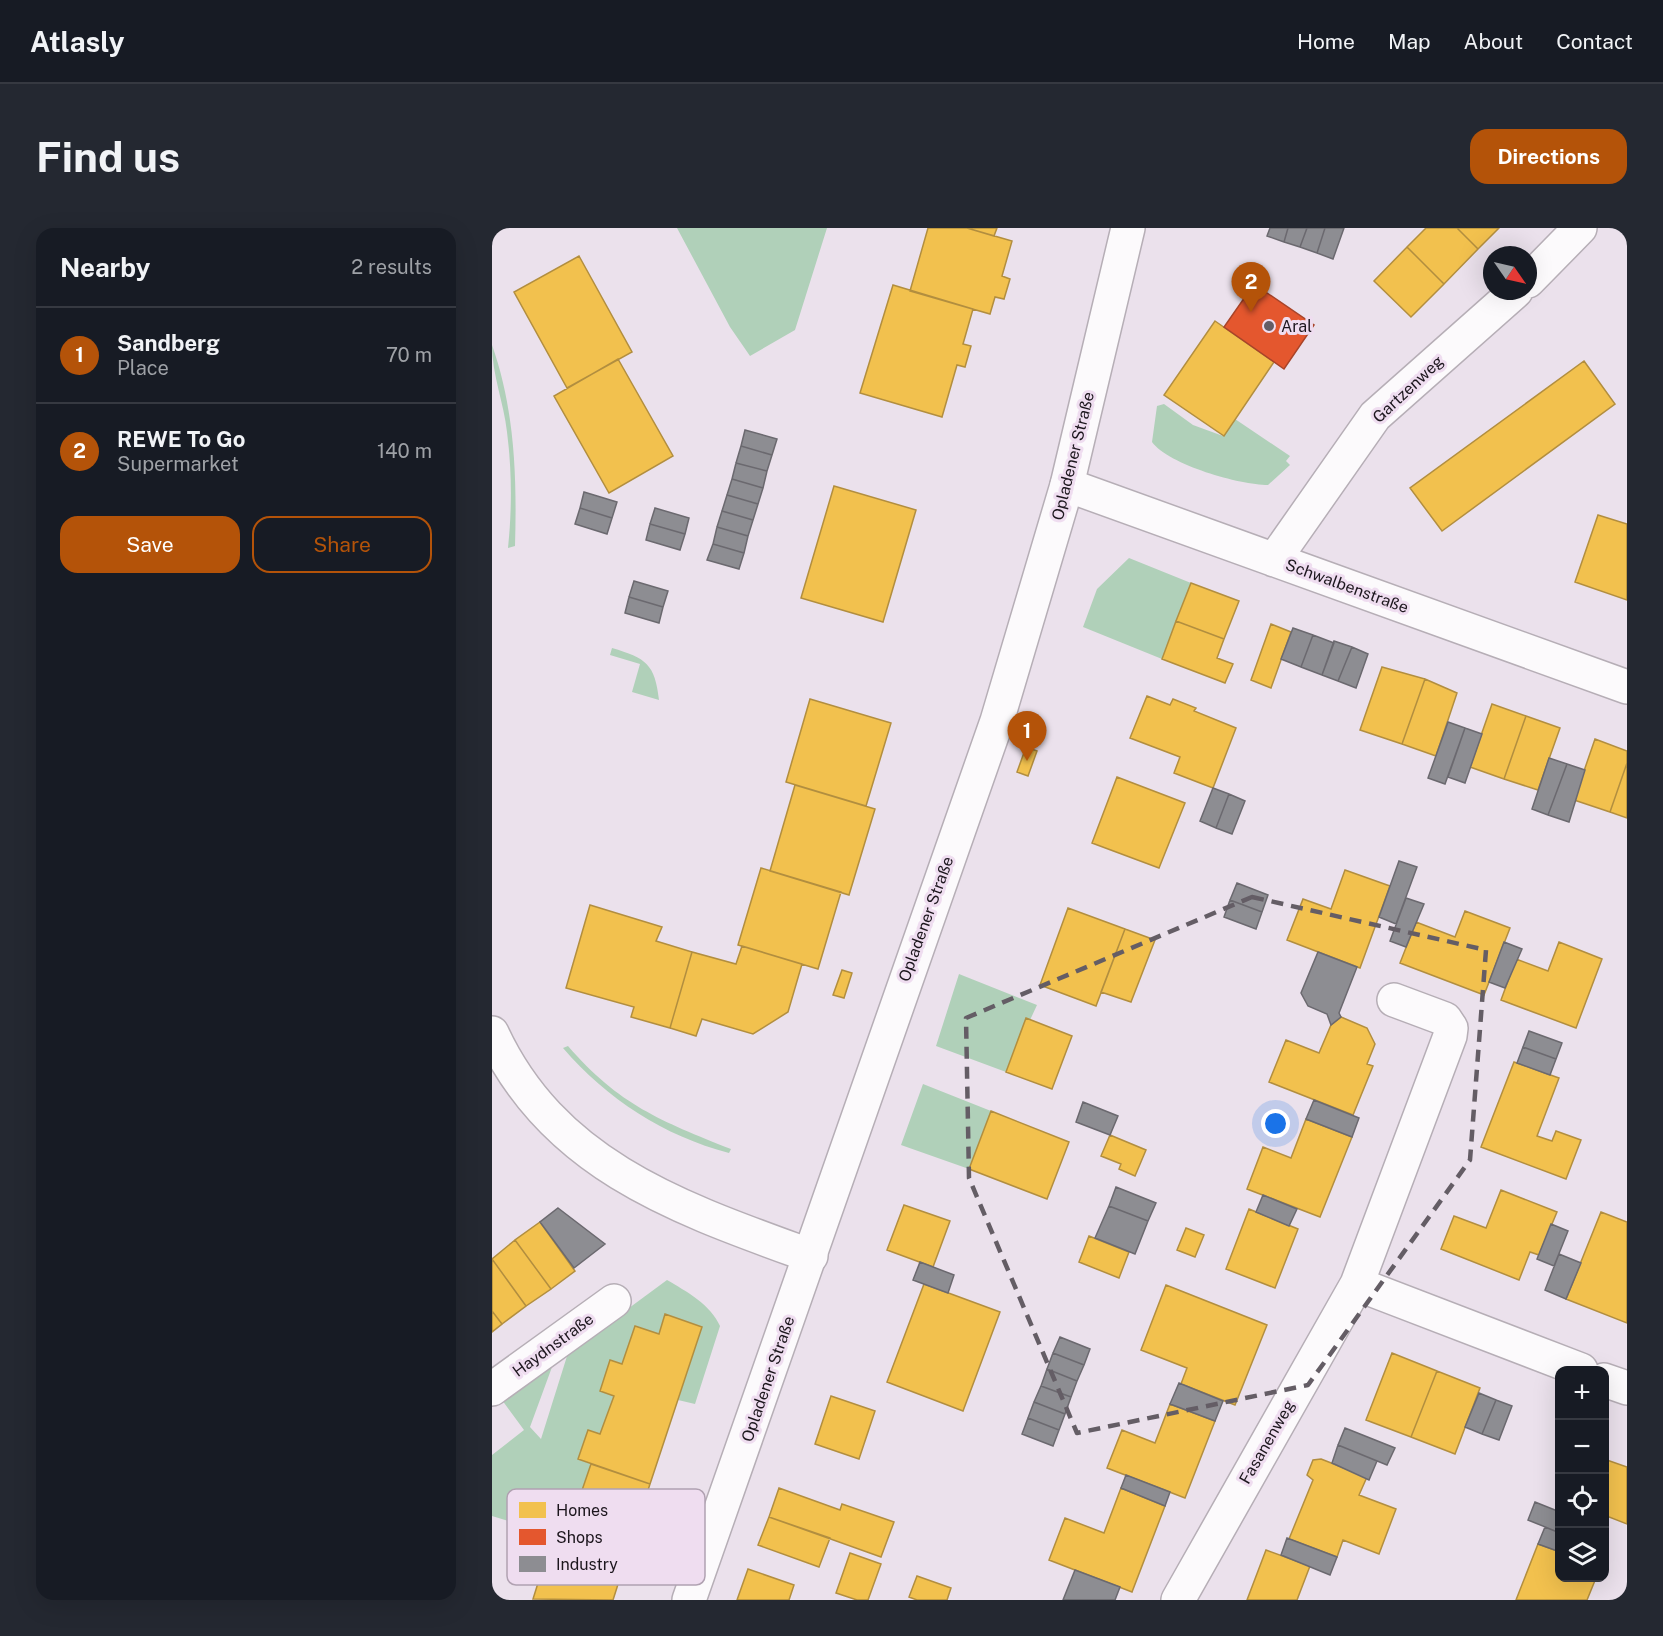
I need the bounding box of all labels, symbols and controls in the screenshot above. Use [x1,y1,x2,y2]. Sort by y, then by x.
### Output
text: Atlasly [30,25,124,58]
text: Home [1297,29,1355,54]
text: Map [1388,29,1431,54]
text: About [1464,29,1523,54]
text: Contact [1556,29,1633,54]
button: Directions [1470,129,1627,184]
text: Find us [36,132,180,181]
north arrow [1483,246,1537,300]
text: Nearby [60,252,150,283]
text: 2 results [351,255,432,279]
pin: 2 [1232,262,1270,312]
place label: Aral [1281,317,1312,336]
marker: Aral [1262,319,1276,333]
text: Sandberg [117,330,220,356]
text: 1 [75,343,84,367]
text: 70 m [386,343,432,367]
street label: Gartzenweg [1369,351,1447,427]
text: Place [117,356,169,380]
street label: Opladener Straße [1048,390,1098,522]
text: REWE To Go [117,426,245,452]
text: 2 [73,439,86,463]
text: 140 m [377,439,432,463]
text: Supermarket [117,452,239,476]
button: Save [60,516,240,573]
button: Share [252,516,432,573]
street label: Schwalbenstraße [1283,555,1411,617]
pin: 1 [1008,712,1046,761]
street label: Opladener Straße [895,854,957,984]
your location [1261,1109,1290,1138]
street label: Haydnstraße [509,1309,597,1381]
street label: Opladener Straße [738,1314,798,1444]
map controls [1555,1366,1609,1582]
button: + [1555,1366,1609,1420]
street label: Fasanenweg [1235,1397,1299,1487]
button: − [1555,1420,1609,1474]
button: locate [1555,1474,1609,1528]
legend [507,1489,705,1585]
text: Homes [556,1501,608,1520]
text: Shops [556,1528,603,1547]
button: layers [1555,1528,1609,1582]
text: Industry [556,1555,618,1574]

